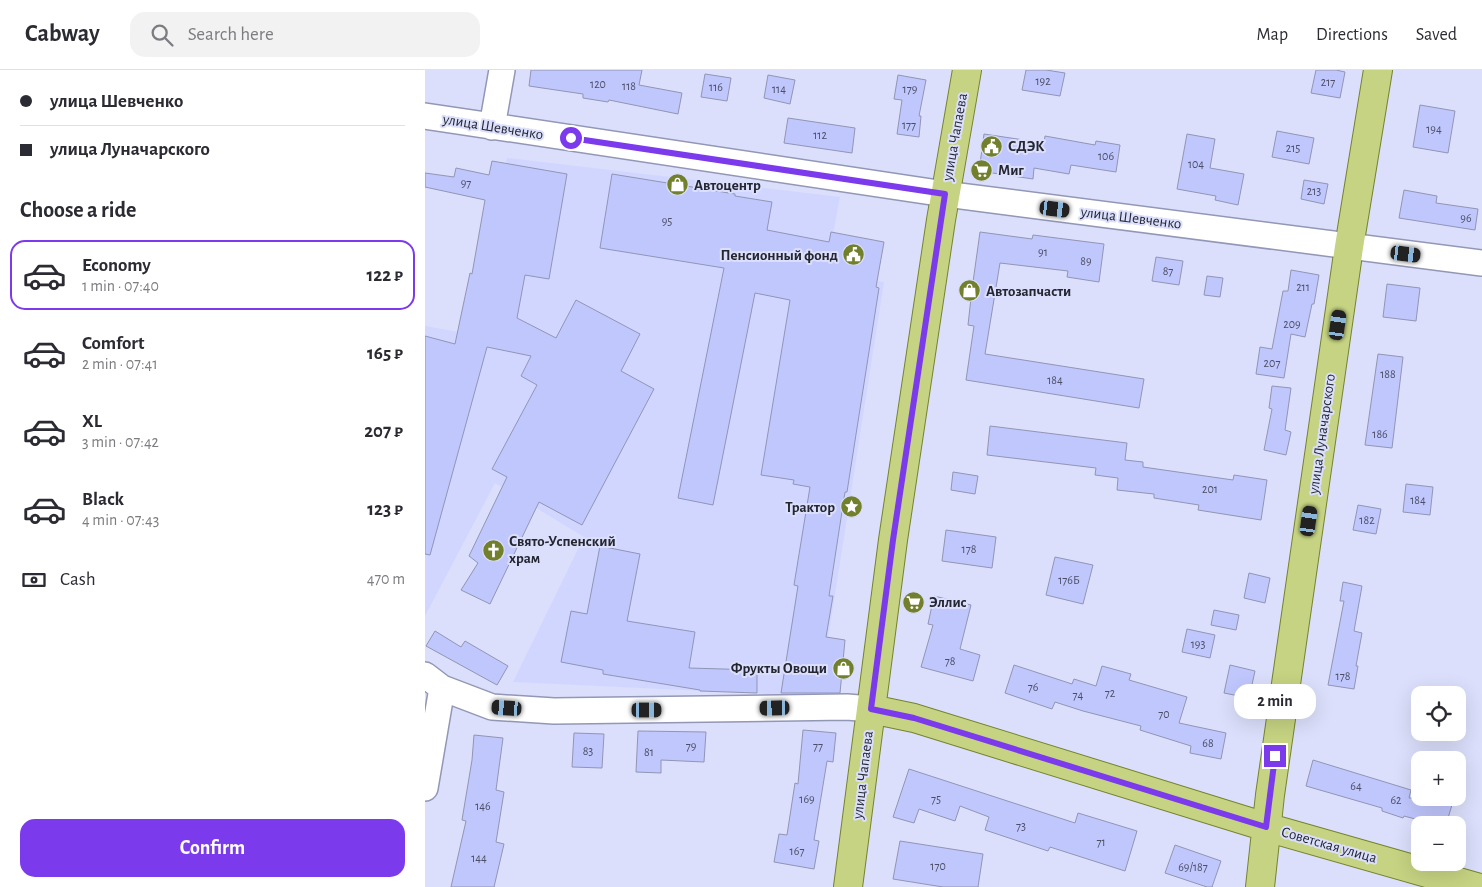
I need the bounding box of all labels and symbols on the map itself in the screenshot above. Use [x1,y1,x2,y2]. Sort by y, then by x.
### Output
house number: 192 [1035,75,1051,87]
house number: 217 [1321,76,1335,88]
house number: 120 [590,78,606,90]
house number: 118 [622,80,636,92]
house number: 116 [709,81,723,93]
house number: 114 [772,83,786,95]
house number: 179 [903,83,918,95]
street label: улица Чапаева [940,92,970,183]
street label: улица Шевченко [441,112,544,142]
house number: 177 [902,119,916,131]
house number: 194 [1426,123,1442,135]
route start [560,127,582,149]
house number: 112 [813,129,827,141]
public building icon: СДЭК [980,134,1004,158]
place label: СДЭК [1008,139,1044,154]
house number: 215 [1286,142,1300,154]
house number: 106 [1098,150,1114,162]
supermarket icon: Миг [970,158,994,182]
house number: 104 [1188,158,1204,170]
place label: Миг [998,163,1024,178]
shop icon: Автоцентр [666,173,690,197]
house number: 97 [461,177,471,189]
place label: Автоцентр [694,178,761,193]
house number: 213 [1307,185,1321,197]
car [1039,200,1070,218]
street label: улица Шевченко [1079,204,1182,232]
house number: 96 [1460,212,1472,224]
house number: 95 [662,215,672,227]
public building icon: Пенсионный фонд [842,243,866,267]
car [1390,245,1421,263]
house number: 91 [1038,246,1048,258]
place label: Пенсионный фонд [721,248,838,263]
house number: 89 [1080,255,1092,267]
house number: 87 [1163,265,1173,277]
shop icon: Автозапчасти [958,279,982,303]
house number: 211 [1296,281,1310,293]
place label: Автозапчасти [986,284,1071,299]
car [1328,309,1347,341]
house number: 209 [1283,318,1301,330]
house number: 207 [1264,357,1280,369]
house number: 188 [1380,368,1396,380]
street label: улица Луначарского [1306,373,1338,496]
house number: 184 [1047,374,1063,386]
house number: 186 [1372,428,1388,440]
house number: 201 [1202,483,1218,495]
house number: 184 [1410,494,1426,506]
place icon: Трактор [839,495,863,519]
place label: Трактор [785,500,835,515]
car [1299,505,1318,537]
house number: 182 [1359,514,1375,526]
place label: Свято-Успенский храм [509,534,616,566]
church icon: Свято-Успенский храм [481,538,505,562]
house number: 178 [962,543,977,555]
house number: 176Б [1058,574,1080,586]
supermarket icon: Эллис [901,590,925,614]
place label: Эллис [929,595,967,610]
house number: 193 [1191,638,1205,650]
house number: 78 [945,655,956,667]
shop icon: Фрукты Овощи [831,656,855,680]
place label: Фрукты Овощи [731,661,827,676]
house number: 178 [1336,670,1351,682]
house number: 76 [1028,681,1039,693]
callout: 2 min [1234,684,1316,718]
house number: 72 [1105,687,1116,699]
house number: 74 [1073,689,1084,701]
car [491,699,522,717]
car [759,700,790,716]
car [632,703,662,718]
house number: 70 [1158,708,1170,720]
street label: улица Чапаева [850,730,876,821]
house number: 68 [1202,737,1214,749]
house number: 79 [686,740,697,752]
house number: 77 [813,740,823,752]
house number: 83 [583,745,593,757]
route end [1264,745,1286,767]
house number: 81 [644,746,654,758]
house number: 64 [1350,780,1362,792]
house number: 169 [799,793,815,805]
house number: 75 [931,793,941,805]
house number: 62 [1390,794,1402,806]
house number: 146 [475,800,491,812]
house number: 73 [1016,820,1026,832]
street label: Советская улица [1279,824,1379,866]
house number: 71 [1096,836,1106,848]
house number: 167 [790,845,804,857]
house number: 144 [471,852,487,864]
house number: 170 [930,860,946,872]
house number: 69/187 [1178,861,1208,873]

